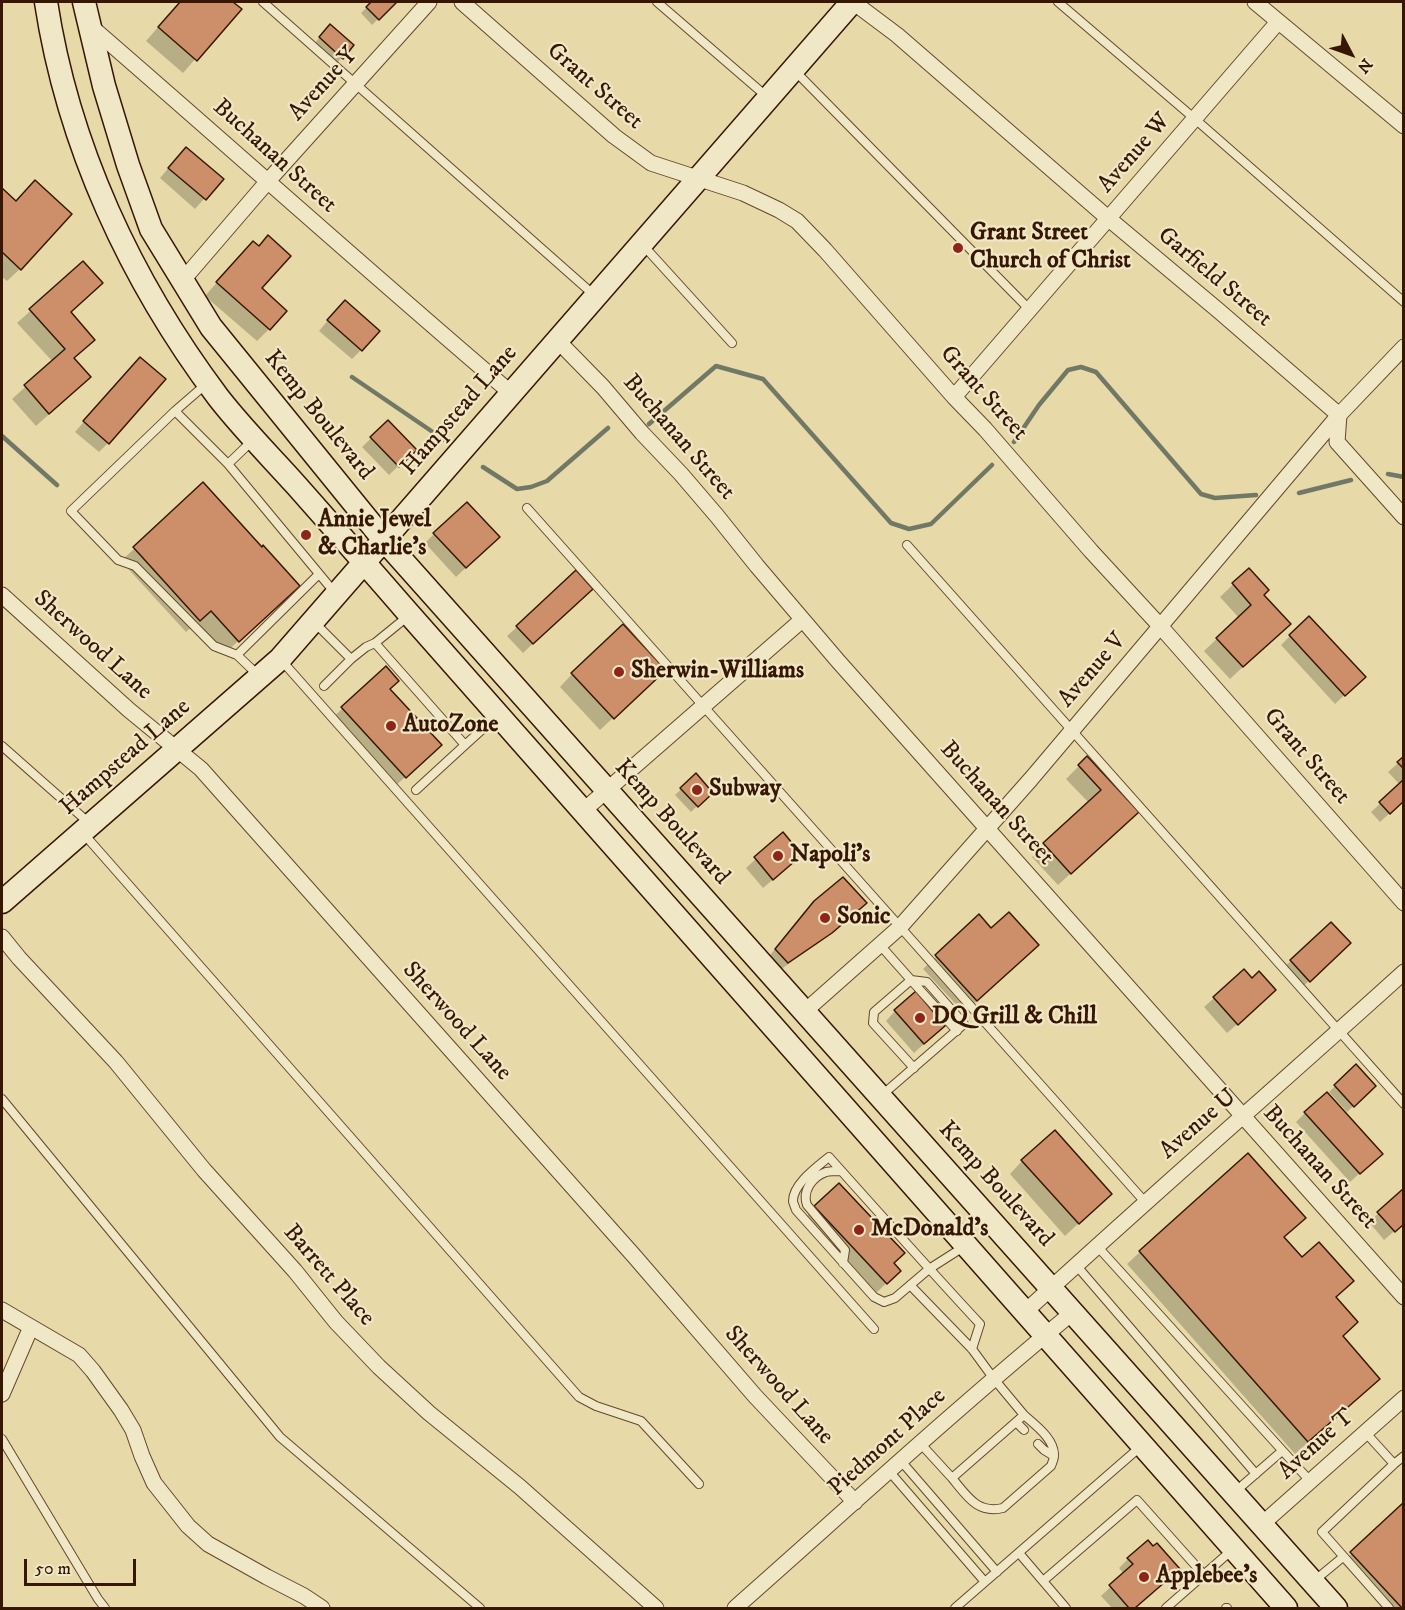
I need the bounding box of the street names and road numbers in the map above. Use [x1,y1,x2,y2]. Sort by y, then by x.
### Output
street label: Grant Street [540,37,648,137]
street label: Avenue Y [283,42,365,128]
street label: Buchanan Street [206,94,342,220]
street label: Avenue W [1093,108,1177,200]
street label: Garfield Street [1151,222,1277,334]
street label: Hampstead Lane [396,340,524,482]
street label: Grant Street [933,341,1033,447]
street label: Kemp Boulevard [257,345,379,487]
street label: Buchanan Street [616,369,740,507]
street label: Sherwood Lane [27,585,157,707]
street label: Avenue V [1053,628,1133,714]
street label: Hampstead Lane [55,694,197,822]
street label: Grant Street [1256,703,1356,811]
street label: Buchanan Street [933,736,1059,872]
street label: Kemp Boulevard [607,754,735,892]
street label: Sherwood Lane [395,957,517,1087]
street label: Avenue U [1154,1084,1244,1166]
street label: Buchanan Street [1256,1100,1382,1236]
street label: Kemp Boulevard [931,1116,1059,1254]
street label: Barrett Place [276,1219,380,1333]
street label: Sherwood Lane [717,1321,839,1451]
street label: Piedmont Place [823,1383,953,1503]
street label: Avenue T [1273,1403,1361,1487]

